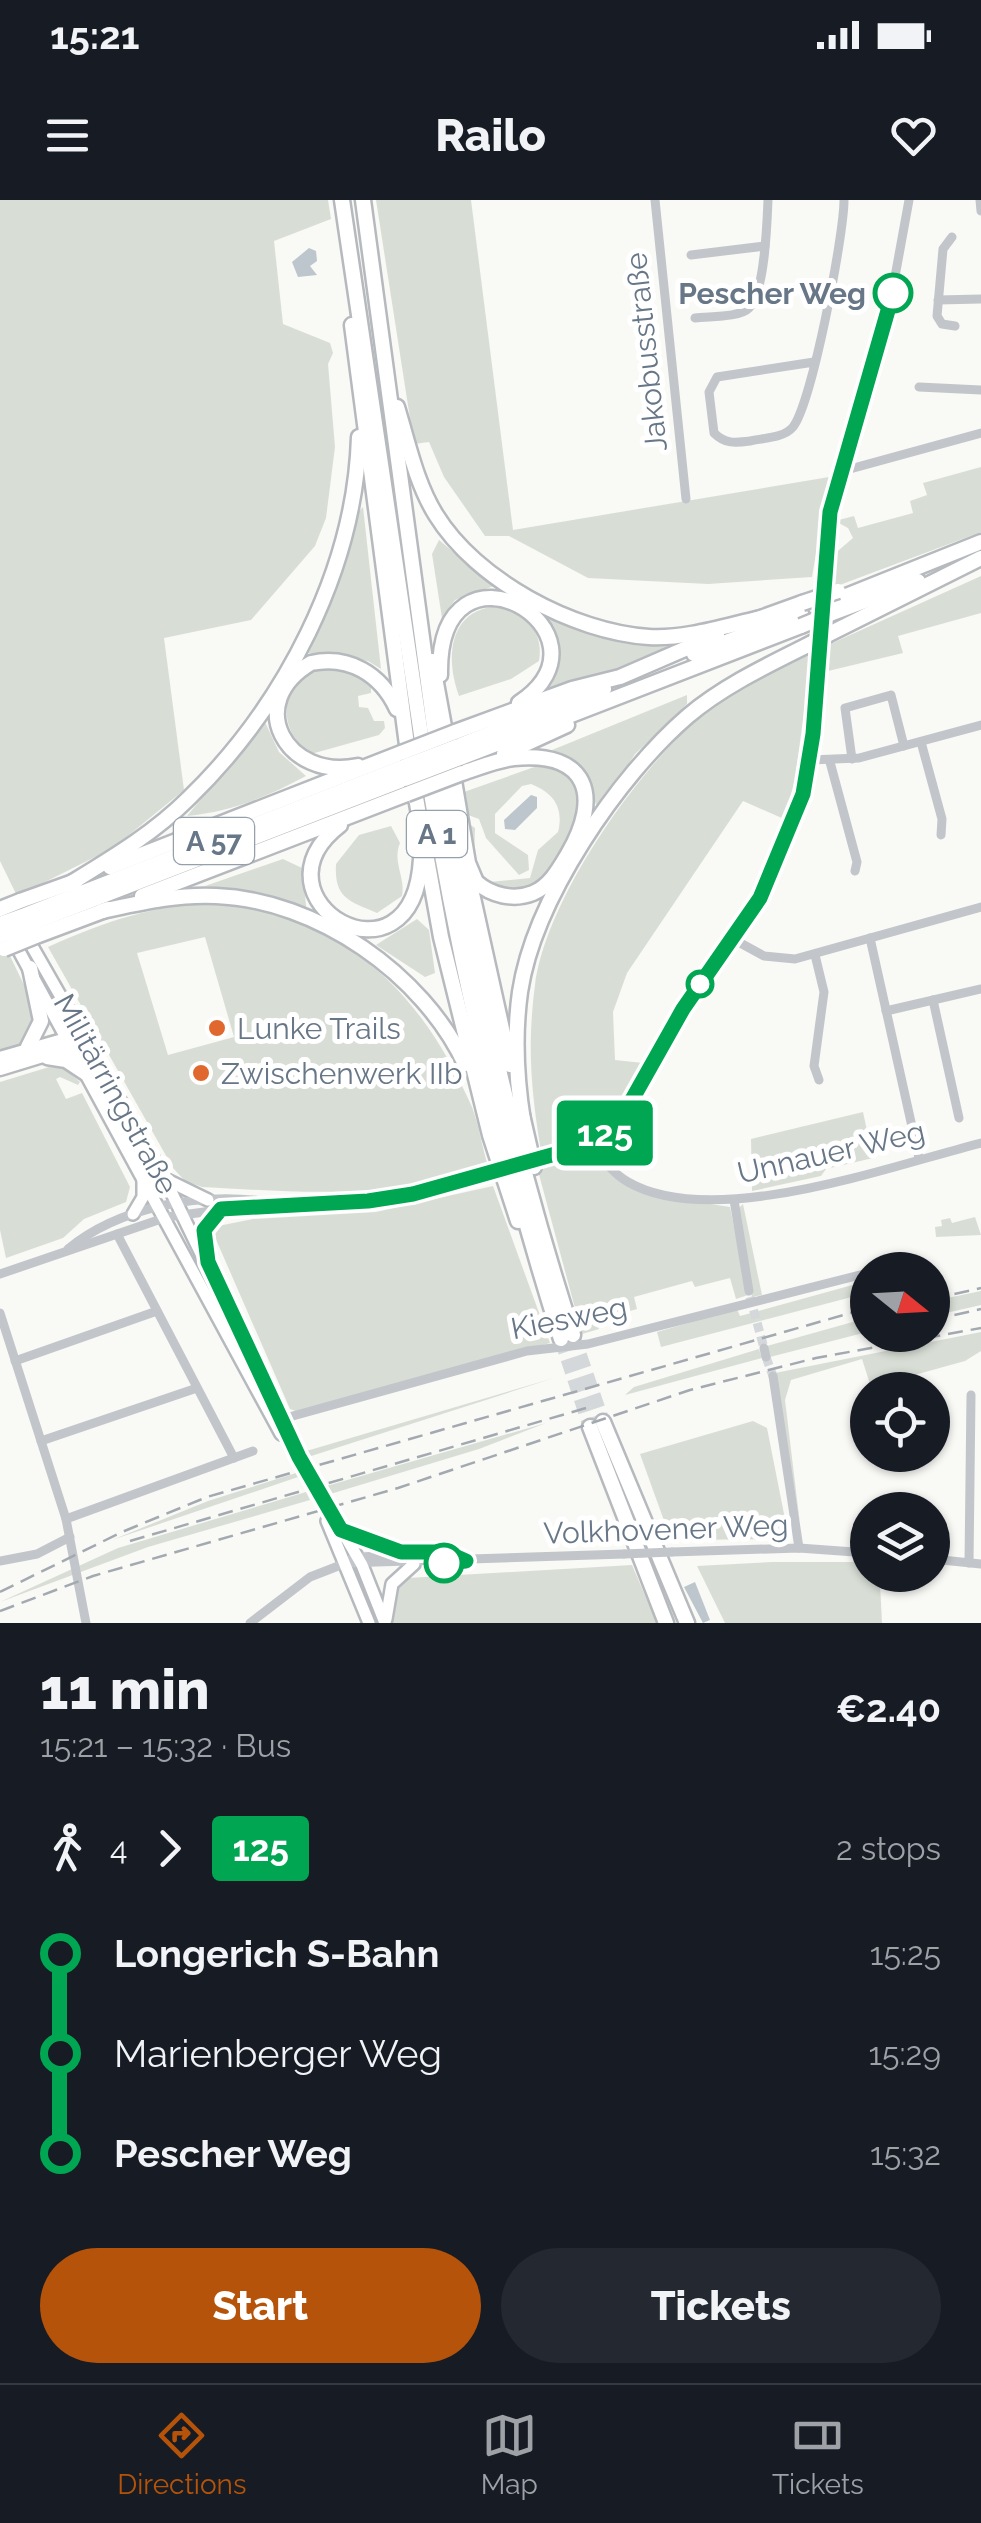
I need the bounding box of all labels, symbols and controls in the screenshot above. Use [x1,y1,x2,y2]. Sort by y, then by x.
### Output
text: 15:21 [50,13,139,58]
icon: menu [40,108,95,163]
icon: heart [886,108,941,163]
text: Railo [435,109,546,162]
street label: Jakobusstraße [618,251,674,453]
marker: Pescher Weg [874,274,912,312]
place label: Pescher Weg [678,276,866,311]
road number: A 1 [407,811,467,857]
road number: A 57 [174,818,254,864]
unlabelled marker [687,971,713,997]
street label: Militärringstraße [47,988,185,1200]
place label: Lunke Trails [237,1011,401,1046]
marker: Lunke Trails [206,1017,228,1039]
place label: Zwischenwerk IIb [221,1056,462,1091]
marker: Zwischenwerk IIb [190,1062,212,1084]
line badge: 125 [548,1100,662,1166]
text: 125 [577,1113,633,1154]
street label: Unnauer Weg [734,1113,928,1191]
north arrow [850,1252,950,1352]
map controls [850,1252,950,1592]
street label: Kiesweg [508,1290,630,1346]
button: locate [850,1372,950,1472]
button: layers [850,1492,950,1592]
street label: Volkhovener Weg [543,1507,789,1551]
unlabelled marker [425,1544,463,1582]
text: 11 min [40,1657,210,1722]
text: €2.40 [836,1686,941,1731]
text: 15:21 – 15:32 · Bus [40,1727,291,1764]
icon: walk [40,1821,95,1876]
icon: forward [142,1821,197,1876]
text: 125 [232,1828,289,1869]
text: 4 [110,1830,127,1867]
text: 2 stops [836,1830,941,1867]
text: Longerich S-Bahn [114,1931,440,1976]
text: 15:25 [870,1935,941,1972]
text: Marienberger Weg [114,2031,442,2076]
text: 15:29 [868,2035,941,2072]
text: Pescher Weg [114,2131,352,2176]
text: 15:32 [870,2135,941,2172]
button: Start [40,2248,481,2363]
button: Tickets [501,2248,941,2363]
tab: Directions [117,2408,246,2501]
tab: Map [481,2408,538,2501]
tab: Tickets [772,2408,864,2501]

